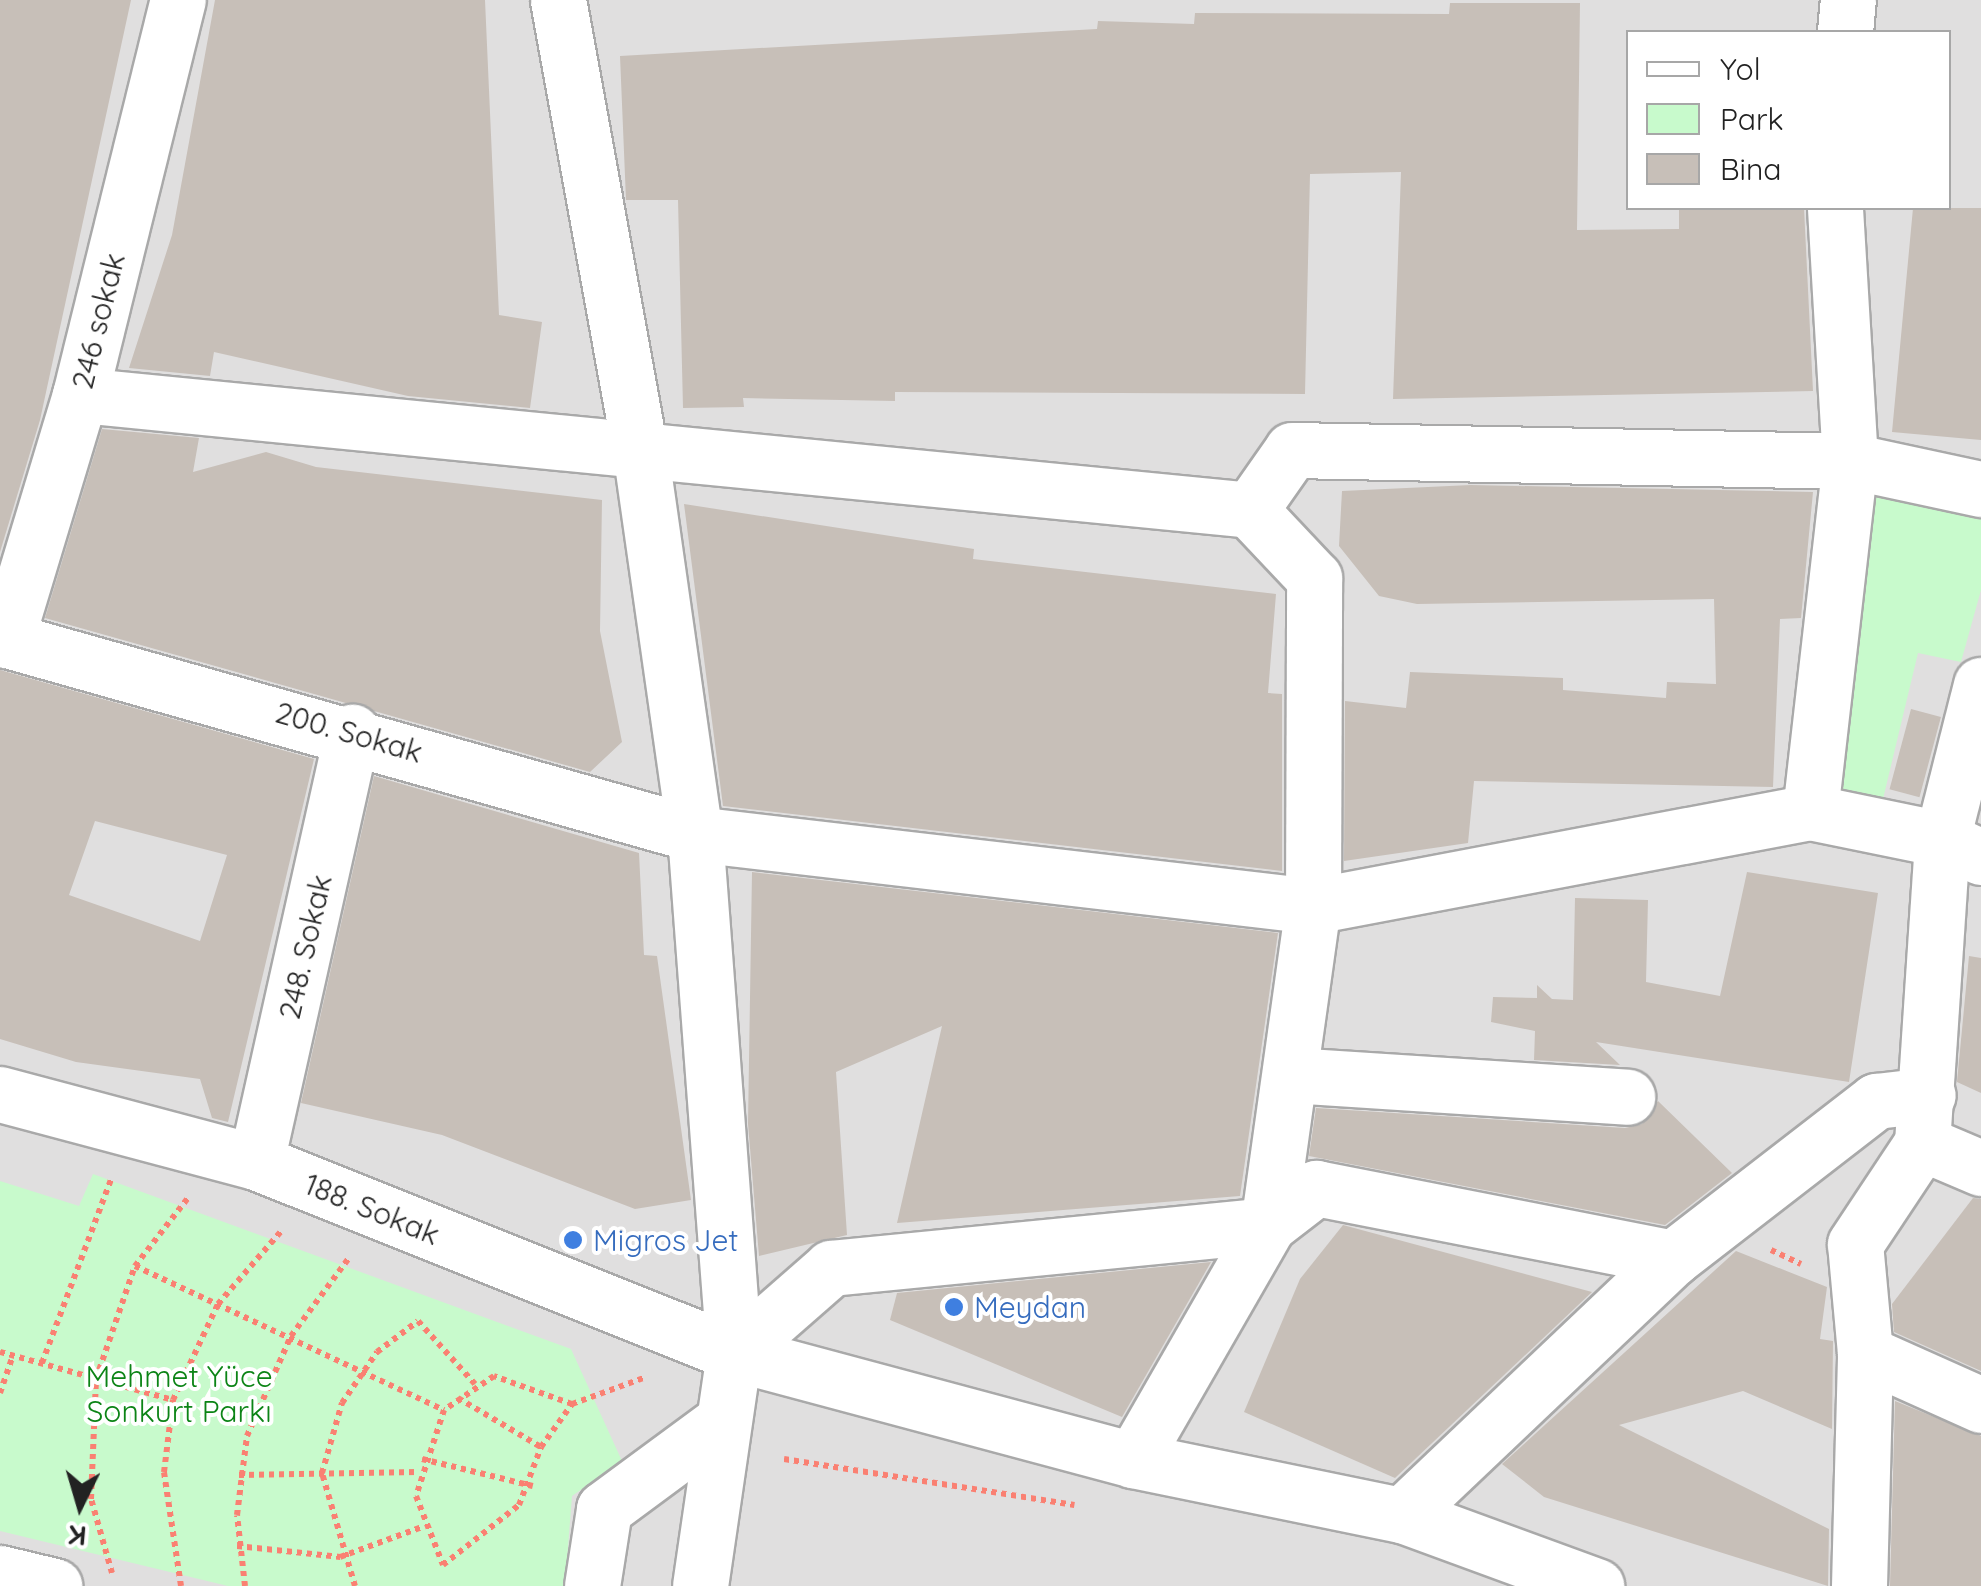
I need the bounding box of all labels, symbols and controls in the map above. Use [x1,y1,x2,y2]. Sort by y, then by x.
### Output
legend [1626,30,1951,210]
text: Yol [1720,50,1761,88]
text: Park [1720,100,1784,138]
text: Bina [1720,150,1781,188]
street label: 246 sokak [64,249,132,393]
street label: 200. Sokak [271,694,427,770]
street label: 248. Sokak [271,871,339,1023]
street label: 188. Sokak [299,1166,445,1252]
place label: Migros Jet [593,1222,738,1258]
marker: Migros Jet [562,1229,584,1251]
place label: Meydan [974,1289,1086,1325]
marker: Meydan [943,1296,965,1318]
park label: Mehmet Yüce Sonkurt Parkı [85,1358,273,1428]
north arrow [30,1456,130,1556]
text: K [67,1518,88,1555]

